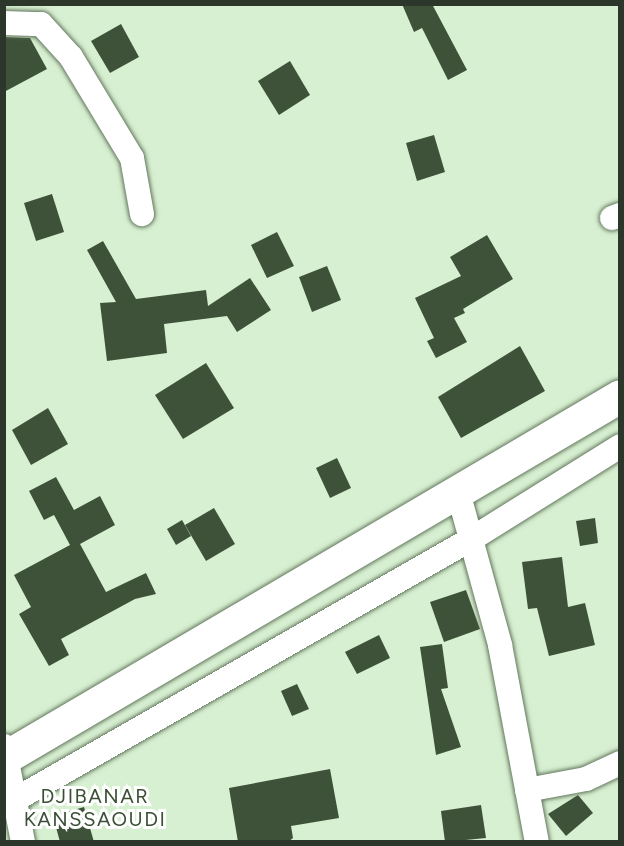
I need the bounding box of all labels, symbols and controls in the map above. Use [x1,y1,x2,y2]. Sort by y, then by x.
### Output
district label: DJIBANAR KANSSAOUDI [24,785,166,832]

